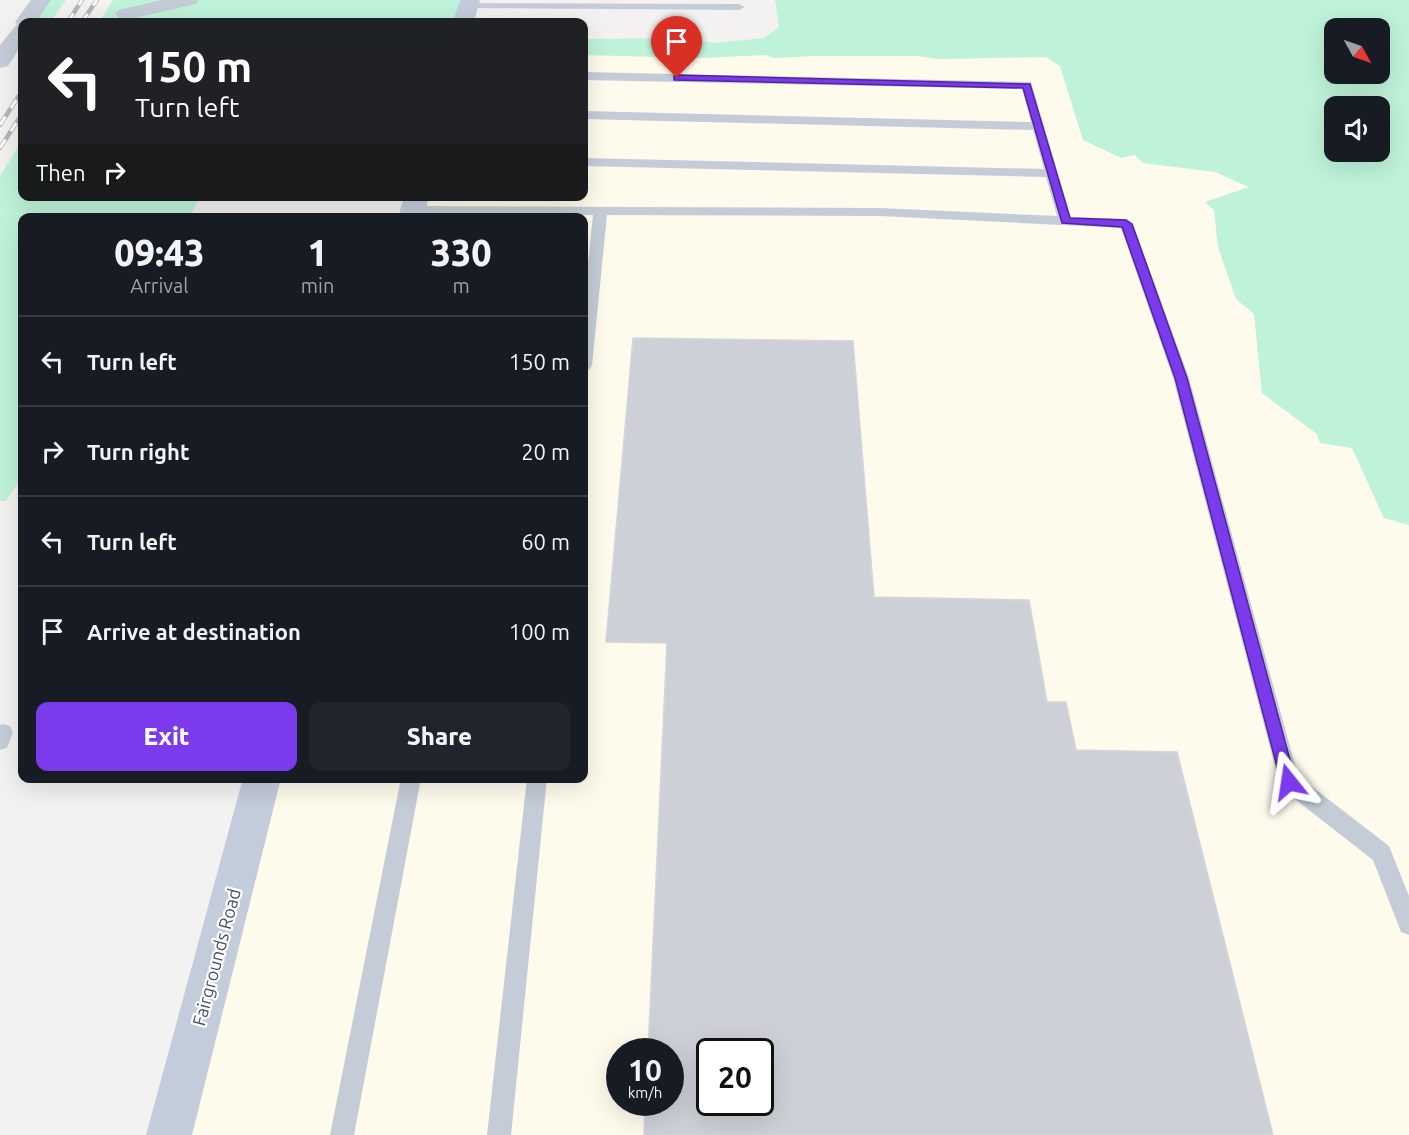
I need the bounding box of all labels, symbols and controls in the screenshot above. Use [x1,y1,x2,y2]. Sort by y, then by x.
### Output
pin [651,16,702,78]
north arrow [1324,18,1390,84]
map controls [1324,18,1390,162]
icon: arrive [660,25,693,58]
icon: left [36,42,114,120]
text: 150 m [135,43,252,90]
text: Turn left [135,92,239,122]
button: sound [1324,96,1390,162]
icon: right [98,156,131,189]
text: Then [36,160,86,185]
text: 09:43 [114,232,204,273]
text: 1 [307,232,328,273]
text: 330 [431,232,492,273]
text: Arrival [130,274,189,297]
text: min [301,274,334,297]
text: m [453,274,470,297]
icon: left [36,345,69,378]
text: Turn left [87,349,177,374]
text: 150 m [509,349,570,374]
icon: right [36,435,69,468]
text: Turn right [87,439,189,464]
text: 20 m [521,439,570,464]
icon: left [36,525,69,558]
text: Turn left [87,529,177,554]
text: 60 m [521,529,570,554]
icon: arrive [36,615,69,648]
text: Arrive at destination [87,619,301,644]
text: 100 m [509,619,570,644]
button: Exit [36,702,297,771]
button: Share [309,702,570,771]
position arrow [1257,750,1321,814]
street label: Fairgrounds Road [188,886,244,1028]
speed limit sign: 20 [696,1038,774,1116]
text: 10 [628,1053,662,1087]
text: km/h [628,1084,662,1101]

